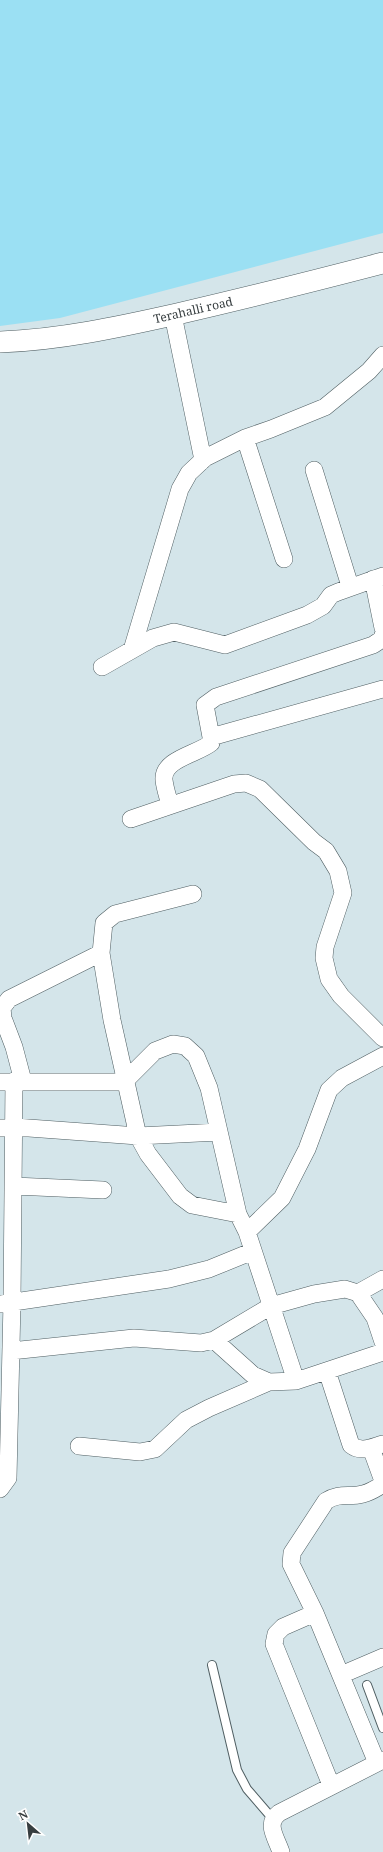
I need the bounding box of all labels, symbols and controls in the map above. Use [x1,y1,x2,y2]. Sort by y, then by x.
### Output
street label: Terahalli road [152,292,235,327]
north arrow [8,1804,48,1844]
text: N [16,1806,31,1823]

